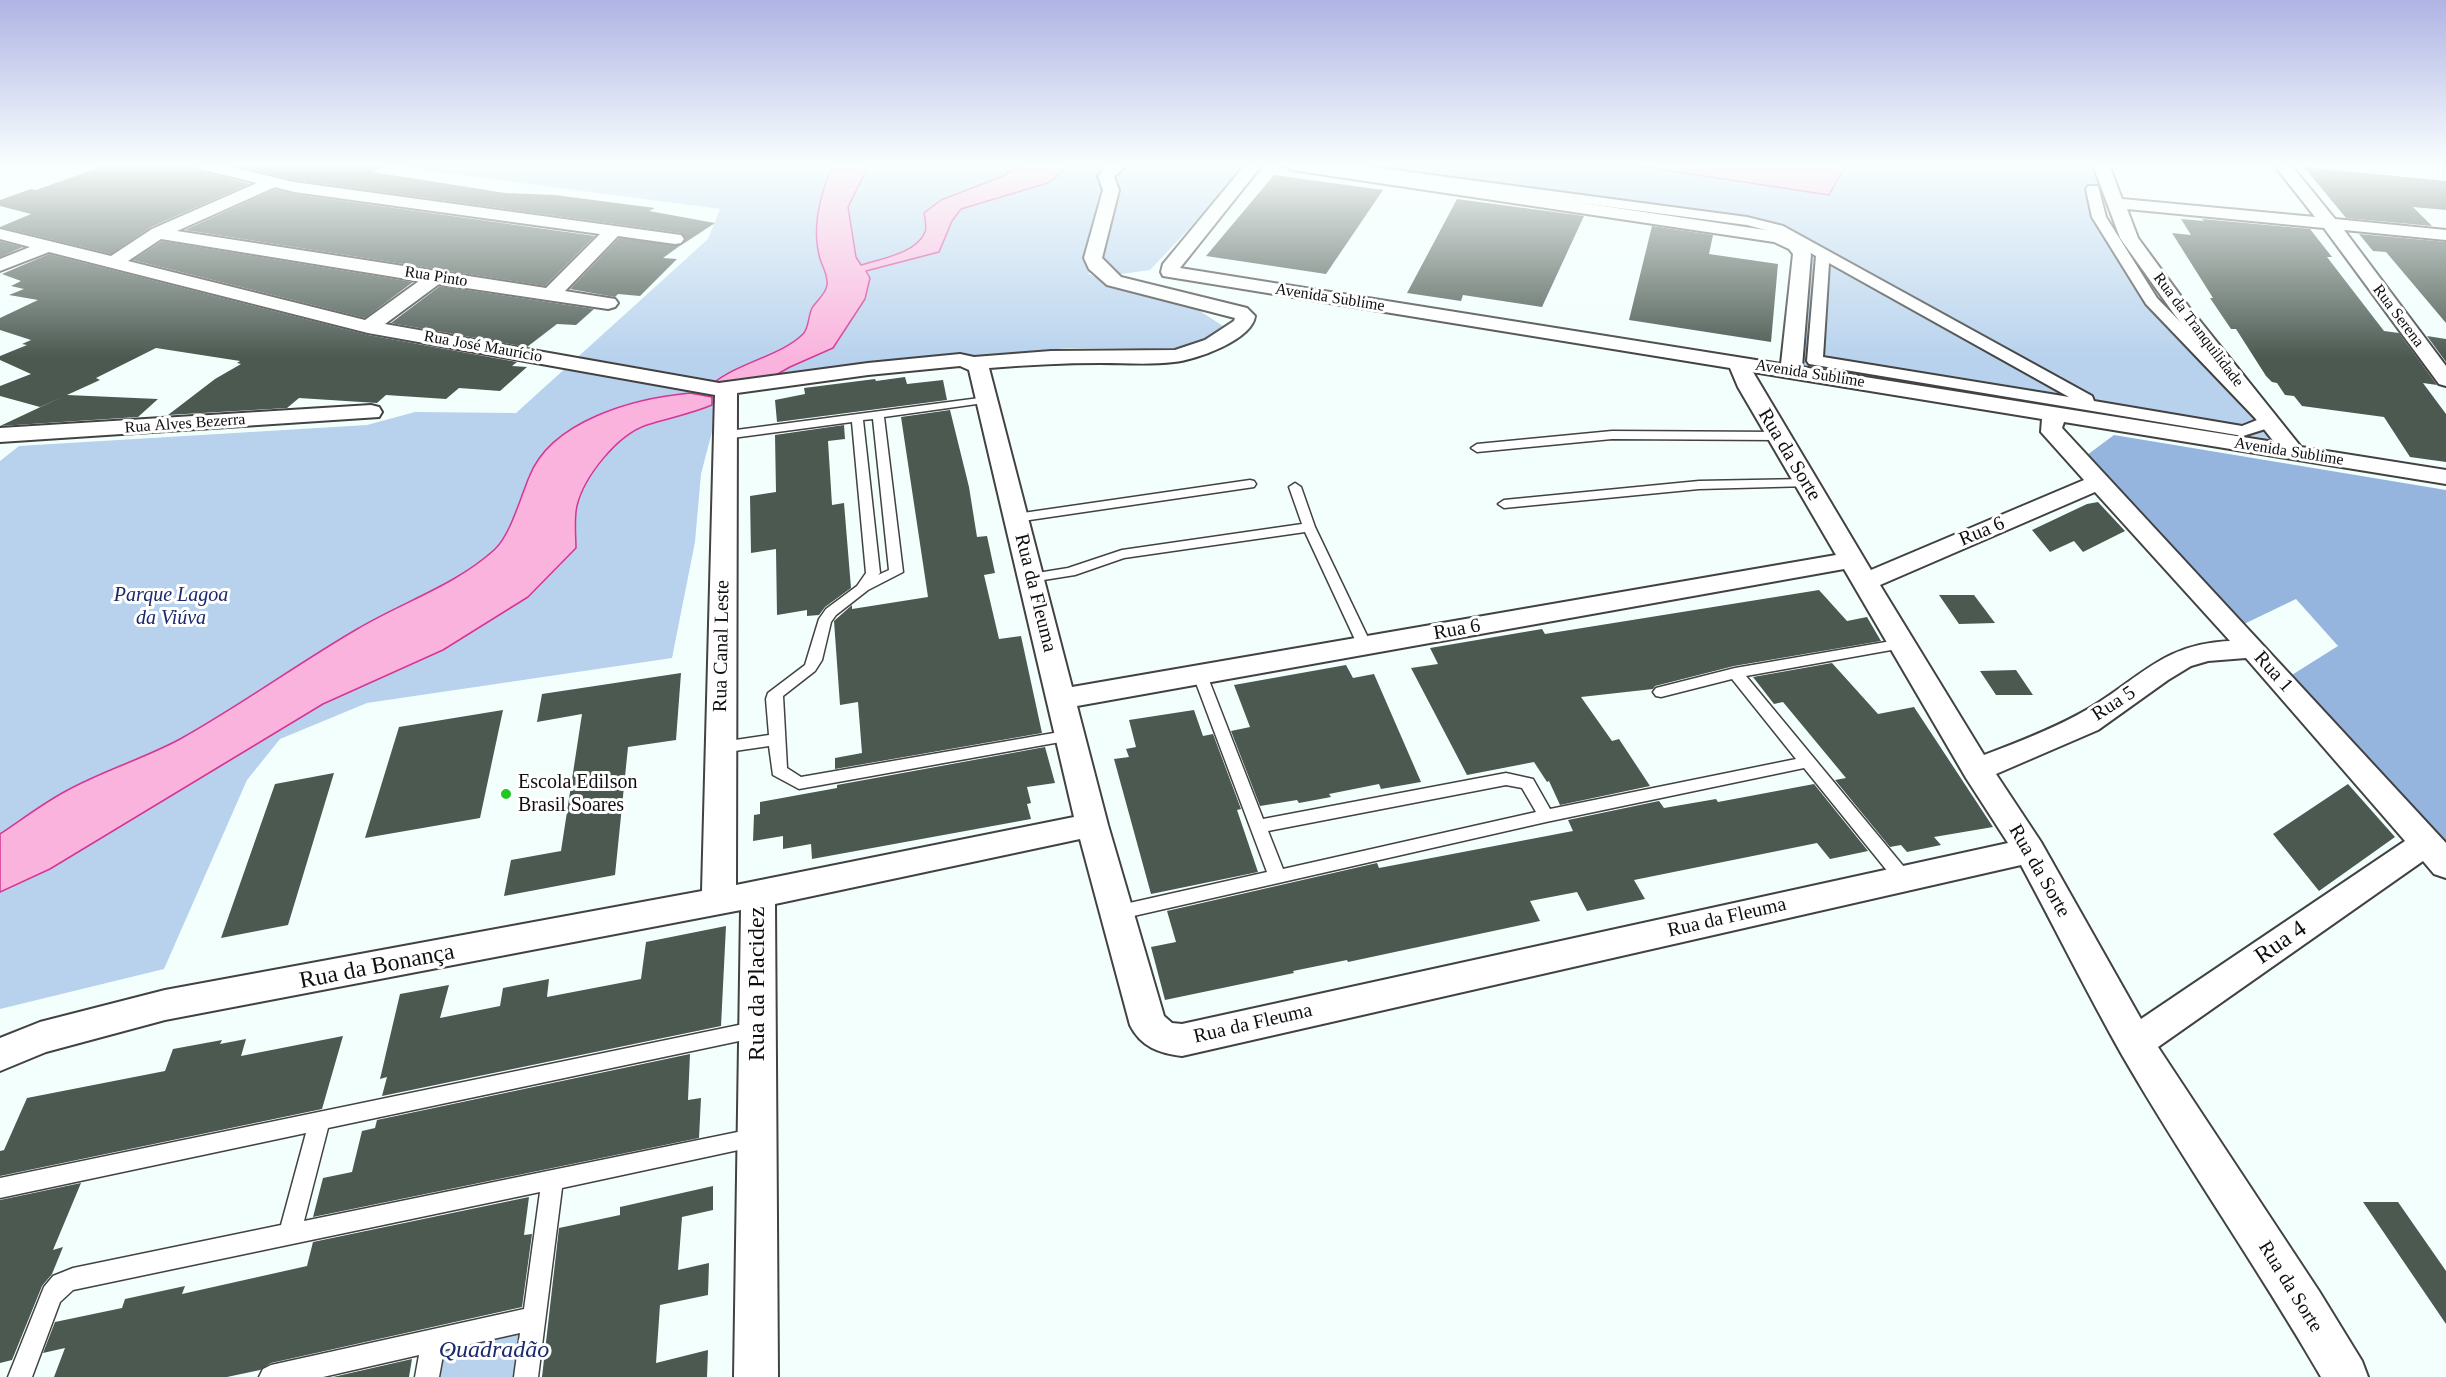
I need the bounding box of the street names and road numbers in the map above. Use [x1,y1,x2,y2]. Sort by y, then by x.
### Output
street label: Rua Pinto [403,263,469,291]
street label: Rua da Tranquilidade [2149,269,2247,391]
street label: Avenida Sublime [1274,280,1386,316]
street label: Rua Serena [2368,281,2428,351]
street label: Rua José Maurício [422,327,544,367]
street label: Avenida Sublime [1754,356,1866,392]
street label: Rua da Sorte [1752,405,1826,505]
street label: Rua Alves Bezerra [124,410,246,438]
street label: Avenida Sublime [2233,434,2345,470]
street label: Rua 6 [1956,512,2008,552]
street label: Rua da Fleuma [1009,531,1061,655]
street label: Rua Canal Leste [709,580,735,712]
street label: Rua 6 [1432,614,1482,646]
street label: Rua 1 [2248,646,2298,698]
street label: Rua 5 [2088,681,2140,727]
street label: Rua da Sorte [2003,820,2075,922]
street label: Rua da Fleuma [1665,893,1789,943]
street label: Rua da Placidez [744,907,772,1061]
street label: Rua 4 [2250,915,2312,971]
street label: Rua da Bonança [297,938,457,996]
street label: Rua da Fleuma [1191,999,1315,1049]
street label: Rua da Sorte [2252,1237,2328,1337]

